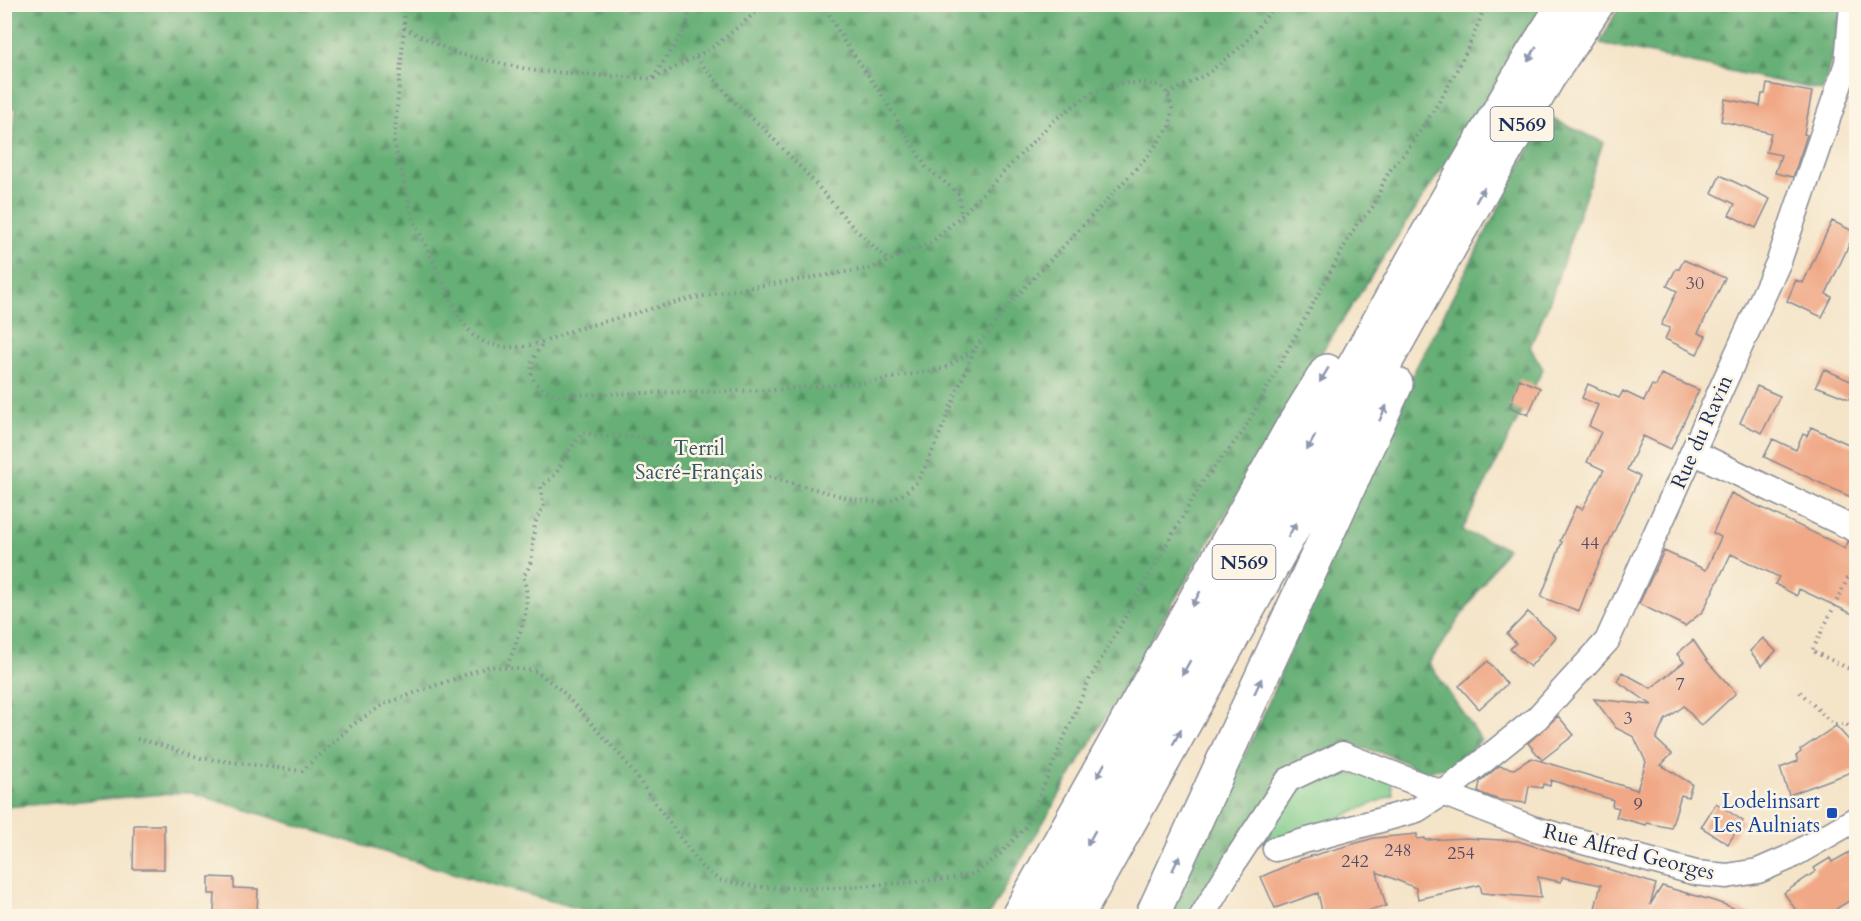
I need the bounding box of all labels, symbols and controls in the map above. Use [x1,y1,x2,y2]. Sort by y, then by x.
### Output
one-way arrow [1527,46,1538,62]
road number: N569 [1490,107,1553,141]
one-way arrow [1475,187,1486,203]
house number: 30 [1686,271,1704,296]
one-way arrow [1319,367,1329,384]
street label: Rue du Ravin [1664,370,1740,493]
one-way arrow [1378,405,1387,422]
park label: Terril Sacré-Français [635,434,763,487]
one-way arrow [1306,435,1316,452]
one-way arrow [1287,521,1297,538]
house number: 44 [1581,531,1599,556]
road number: N569 [1212,545,1276,579]
one-way arrow [1191,591,1201,608]
one-way arrow [1180,660,1191,676]
house number: 7 [1675,672,1685,697]
one-way arrow [1253,677,1263,695]
house number: 3 [1623,706,1633,731]
one-way arrow [1172,728,1182,745]
one-way arrow [1096,761,1106,778]
place label: Lodelinsart Les Aulniats [1713,787,1820,840]
house number: 9 [1633,792,1643,817]
marker: Lodelinsart Les Aulniats [1825,806,1839,820]
street label: Rue Alfred Georges [1540,817,1718,887]
one-way arrow [1086,830,1096,847]
house number: 248 [1384,838,1412,863]
house number: 254 [1447,841,1475,866]
house number: 242 [1341,849,1369,874]
one-way arrow [1172,855,1181,872]

